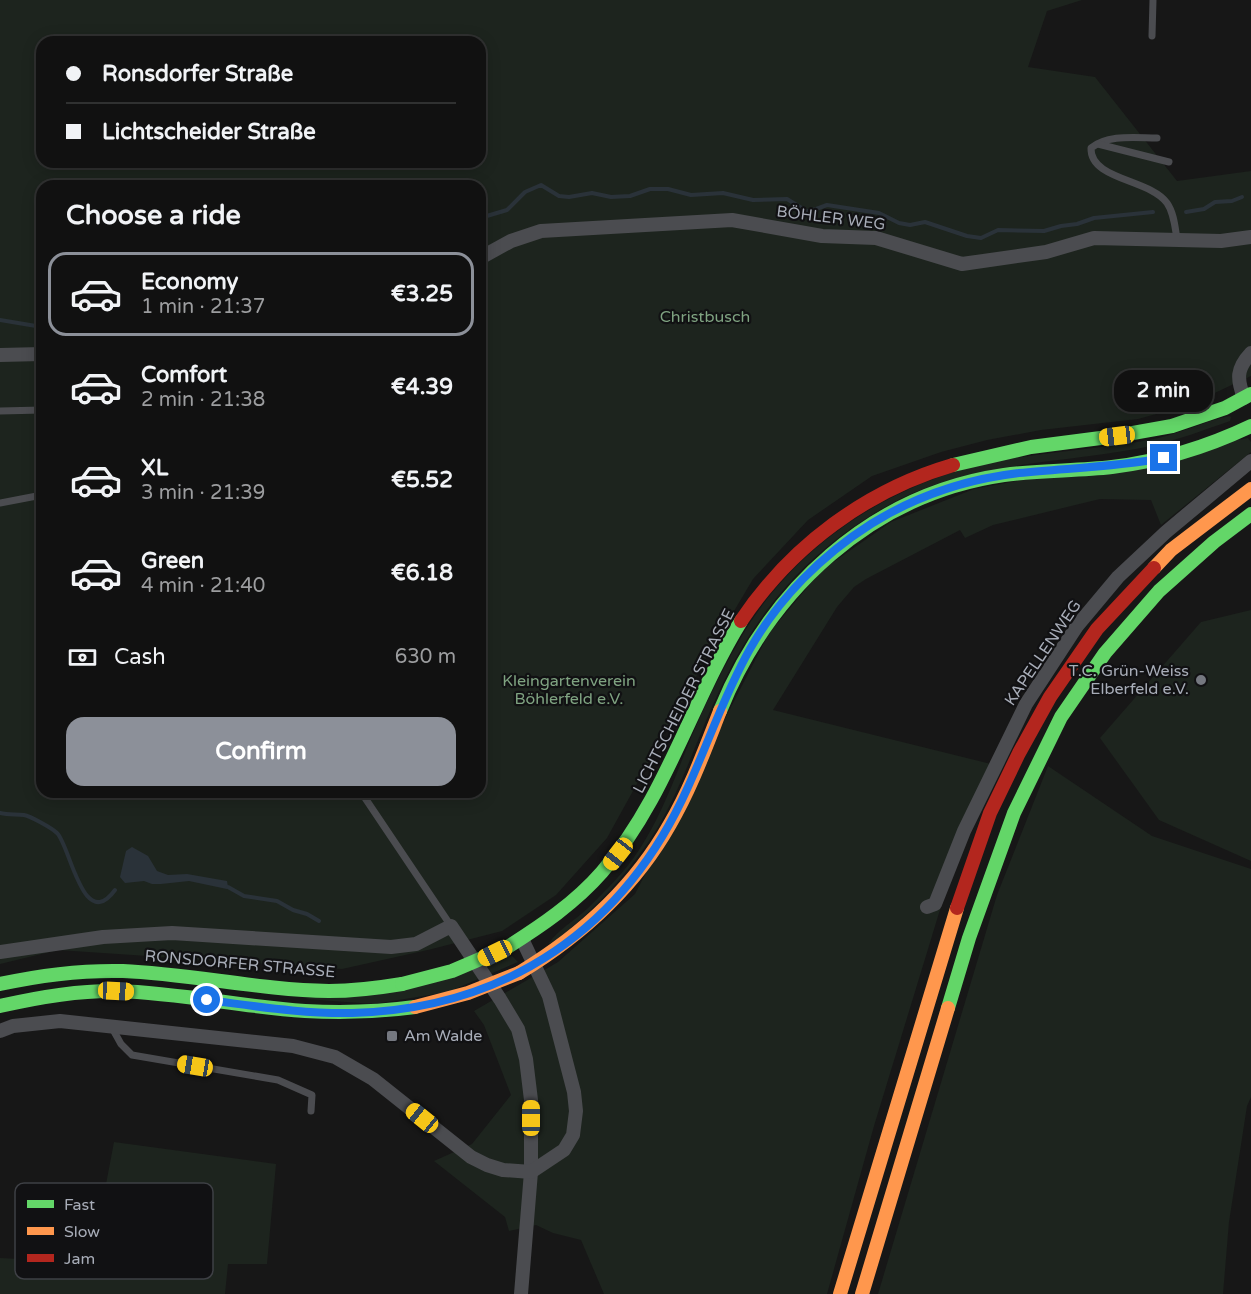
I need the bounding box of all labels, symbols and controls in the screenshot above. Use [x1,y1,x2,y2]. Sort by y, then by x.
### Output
text: Ronsdorfer Straße [102,61,293,87]
text: Lichtscheider Straße [102,119,316,145]
text: Choose a ride [66,199,241,232]
street label: BÖHLER WEG [775,201,887,235]
icon: car [69,267,123,321]
text: Economy [141,269,238,295]
text: €3.25 [391,281,453,307]
text: 1 min · 21:37 [141,295,265,319]
park label: Christbusch [660,307,750,327]
icon: car [69,360,123,414]
text: Comfort [141,362,227,388]
callout: 2 min [1114,371,1214,413]
text: €4.39 [391,374,453,400]
text: 2 min [1137,379,1190,403]
text: 2 min · 21:38 [141,388,265,412]
car [1098,425,1136,447]
route end [1150,444,1177,471]
icon: car [69,453,123,507]
text: XL [141,455,168,481]
text: €5.52 [391,467,453,493]
text: 3 min · 21:39 [141,481,265,505]
icon: car [69,546,123,600]
text: Green [141,548,204,574]
text: €6.18 [391,560,453,586]
text: 4 min · 21:40 [141,574,265,598]
street label: KAPELLENWEG [1000,596,1086,710]
street label: LICHTSCHEIDER STRASSE [629,605,739,797]
icon: cash [66,641,99,674]
text: Cash [114,644,166,670]
text: 630 m [395,645,456,669]
place label: T.C. Grün-Weiss Elberfeld e.V. [1069,661,1189,699]
park label: Kleingartenverein Böhlerfeld e.V. [502,671,636,709]
marker: T.C. Grün-Weiss Elberfeld e.V. [1194,673,1208,687]
button: Confirm [66,717,456,786]
car [600,834,636,874]
car [475,937,515,969]
street label: RONSDORFER STRASSE [144,946,336,982]
car [98,981,134,1001]
route start [193,986,220,1013]
place label: Am Walde [404,1026,482,1046]
marker: Am Walde [385,1029,399,1043]
car [176,1054,214,1078]
car [402,1100,442,1136]
car [522,1100,540,1136]
legend [15,1183,213,1279]
text: Fast [64,1195,95,1215]
text: Slow [64,1222,100,1242]
text: Jam [64,1249,95,1269]

